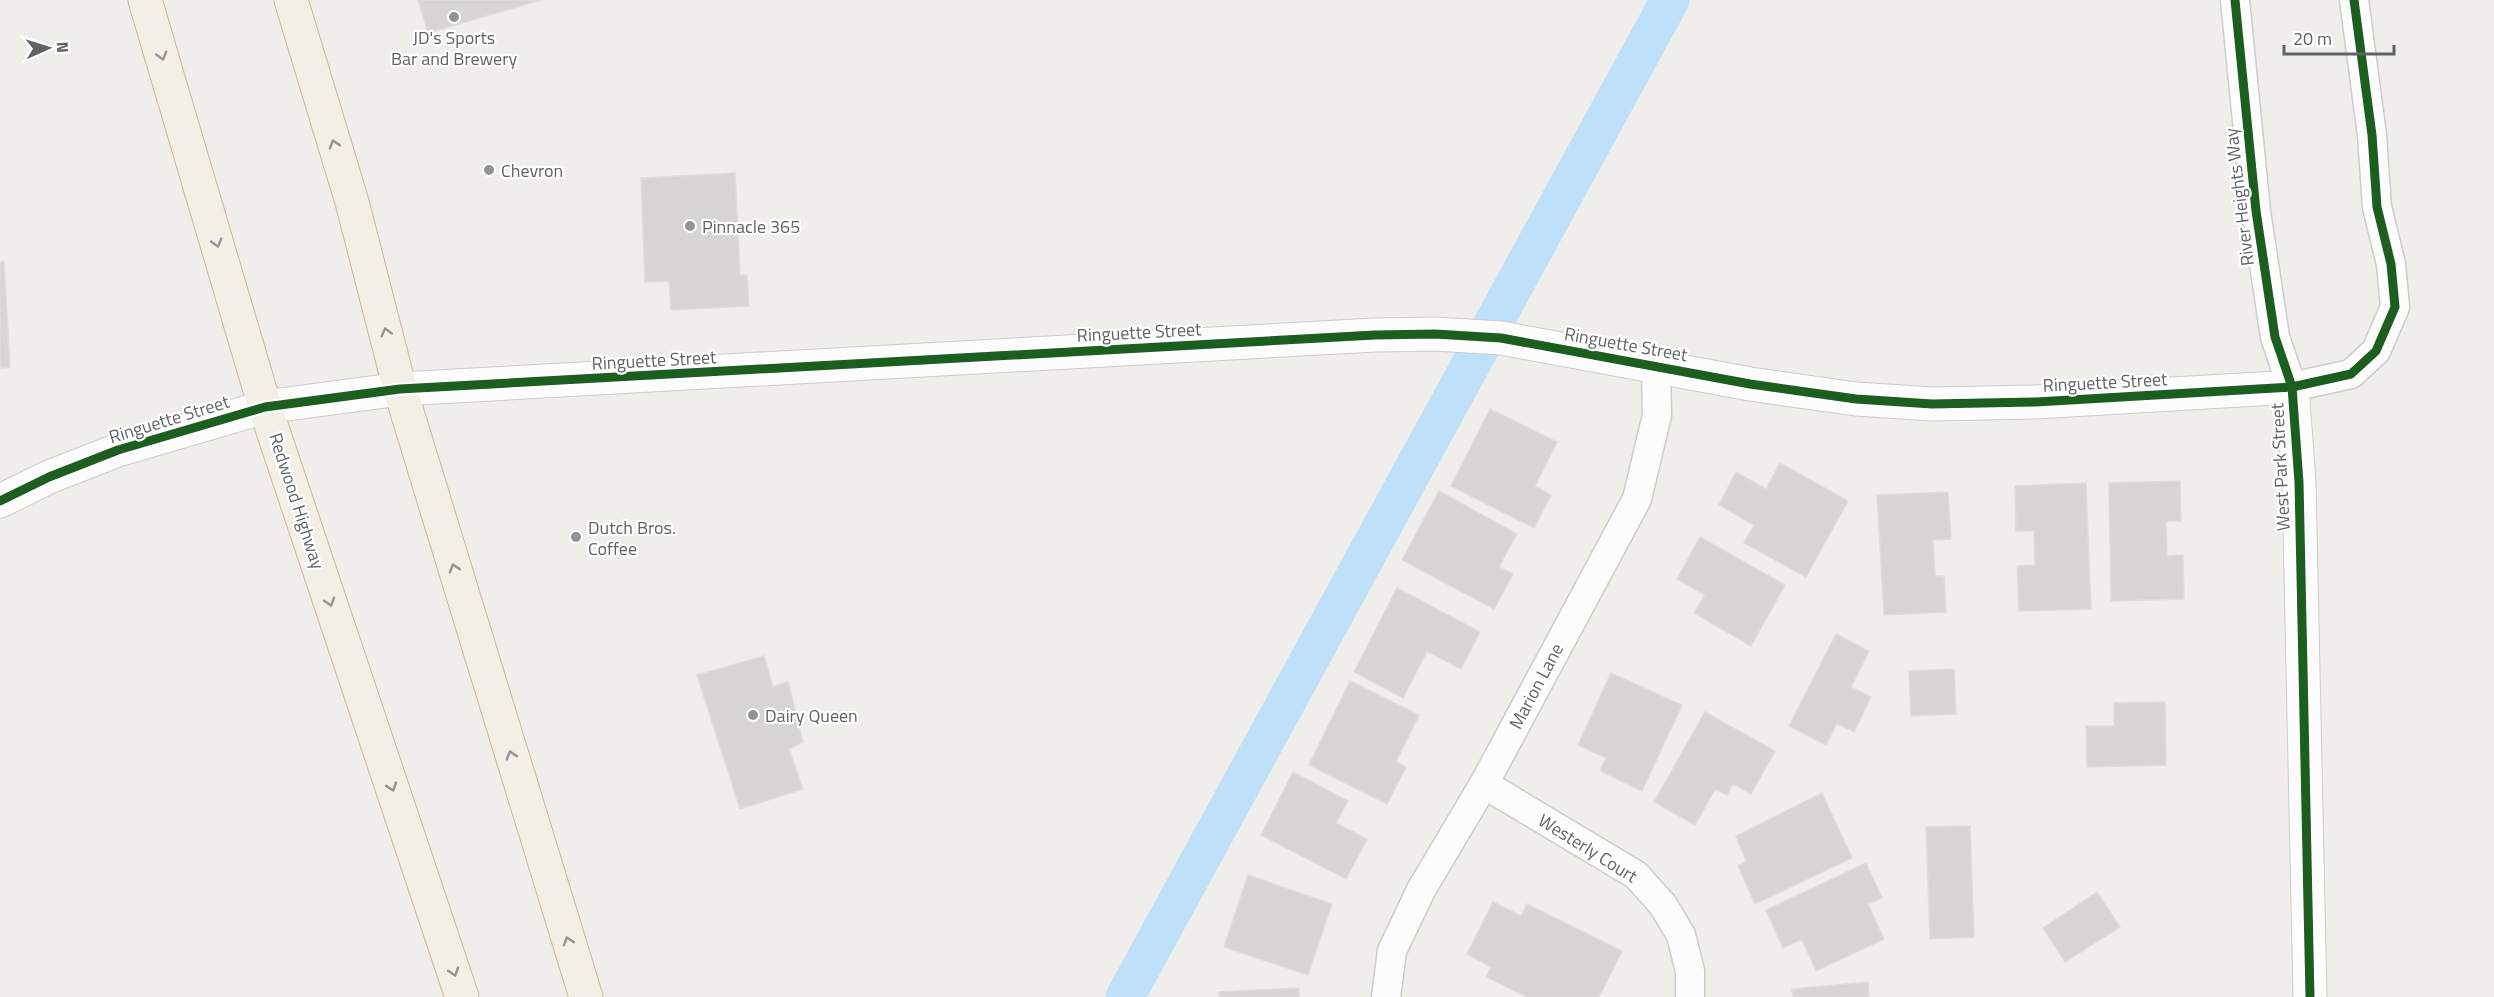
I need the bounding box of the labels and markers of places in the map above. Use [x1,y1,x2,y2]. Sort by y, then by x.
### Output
marker: JD's Sports Bar and Brewery [447,10,461,24]
place label: JD's Sports Bar and Brewery [391,24,517,72]
place label: Chevron [501,157,563,184]
marker: Chevron [482,163,496,177]
place label: Pinnacle 365 [702,213,800,240]
marker: Pinnacle 365 [683,219,697,233]
place label: Dutch Bros. Coffee [588,514,676,562]
marker: Dutch Bros. Coffee [569,530,583,544]
place label: Dairy Queen [765,702,858,729]
marker: Dairy Queen [746,708,760,722]

